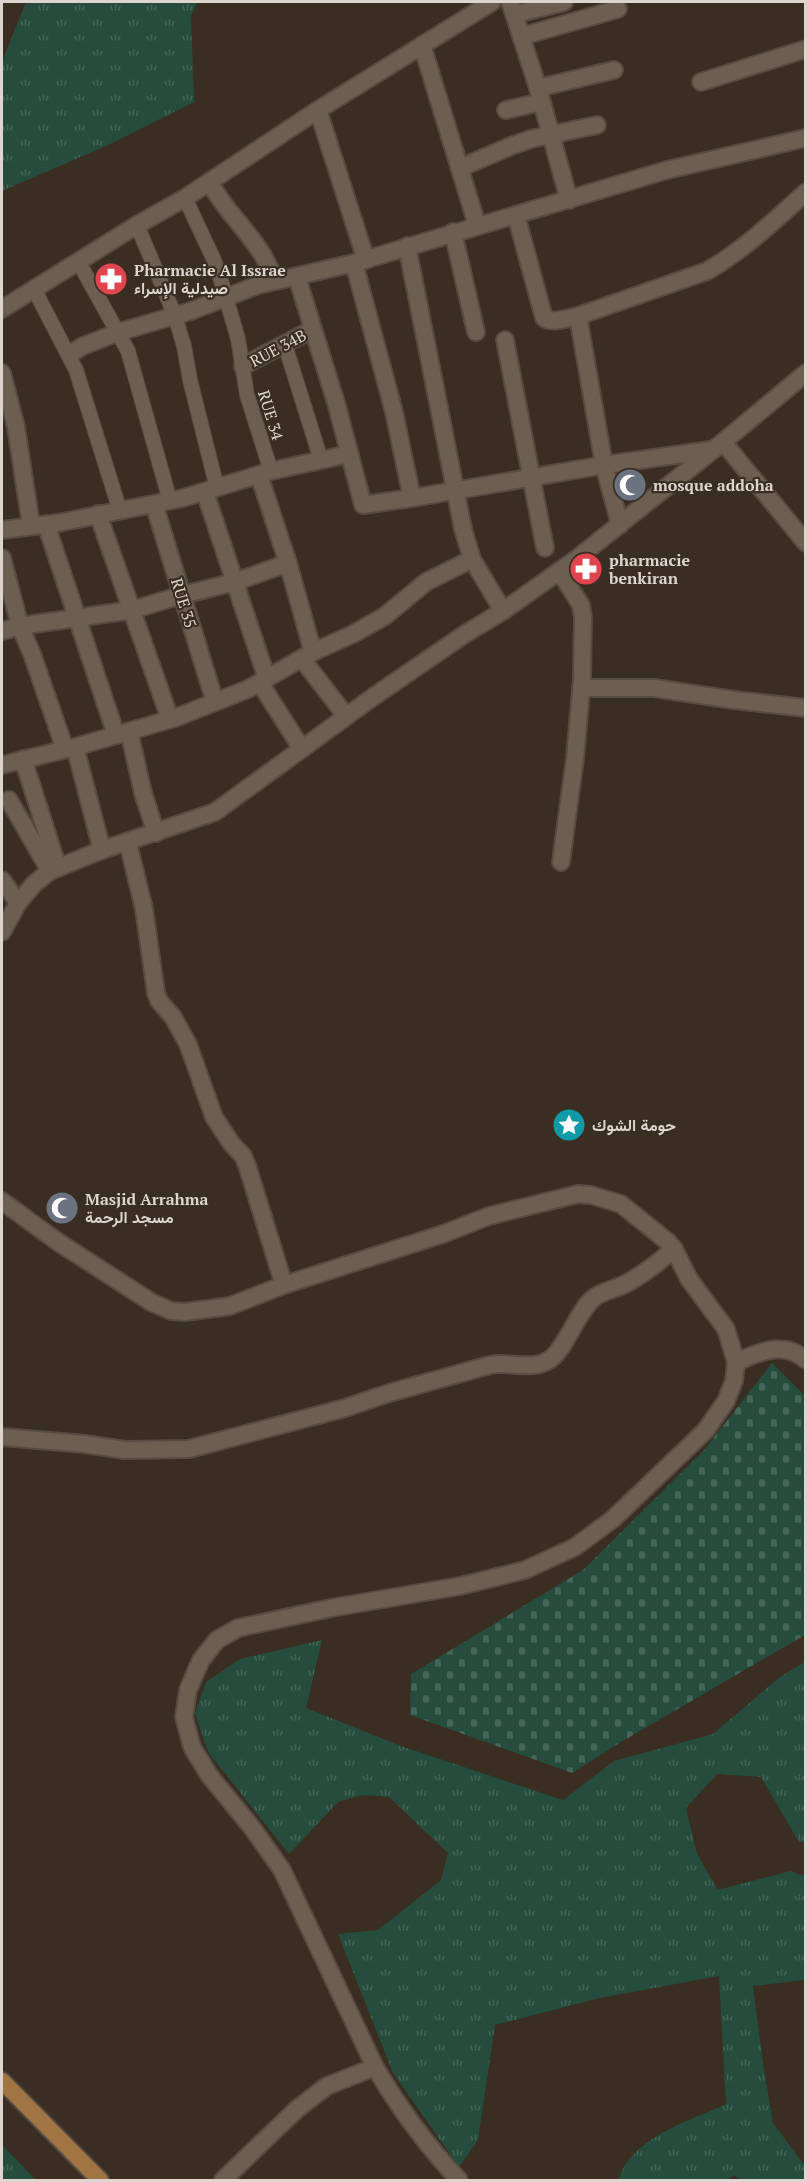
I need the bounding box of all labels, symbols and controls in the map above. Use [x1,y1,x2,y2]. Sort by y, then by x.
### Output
place label: Pharmacie Al Issrae صيدلية الإسراء [134,259,286,299]
pharmacy icon: Pharmacie Al Issrae صيدلية الإسراء [93,261,129,297]
street label: RUE 34B [246,324,310,372]
street label: RUE 34 [253,387,289,443]
mosque icon: mosque addoha [612,467,648,503]
place label: mosque addoha [653,474,774,496]
place label: pharmacie benkiran [608,549,691,589]
pharmacy icon: pharmacie benkiran [568,551,604,587]
street label: RUE 35 [166,575,202,631]
place icon: حومة الشوك [551,1107,587,1143]
place label: حومة الشوك [592,1114,676,1136]
place label: Masjid Arrahma مسجد الرحمة [85,1188,209,1228]
mosque icon: Masjid Arrahma مسجد الرحمة [44,1190,80,1226]

